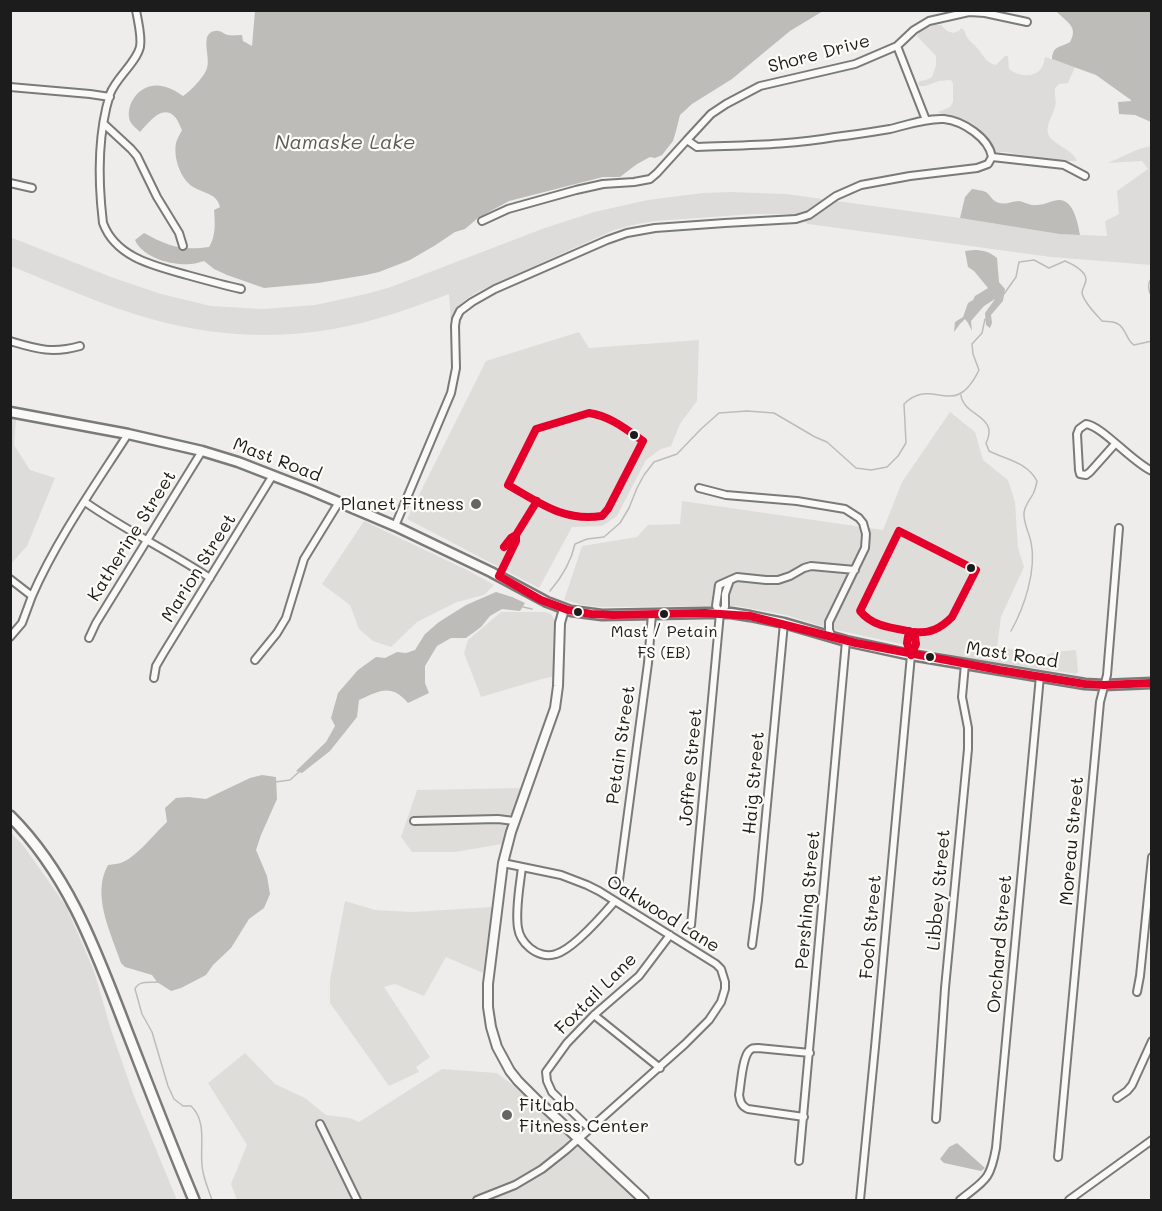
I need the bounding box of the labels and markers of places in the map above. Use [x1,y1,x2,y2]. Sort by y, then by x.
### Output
unlabelled marker [628,429,640,441]
place label: Planet Fitness [340,493,464,515]
marker: Planet Fitness [469,497,483,511]
unlabelled marker [965,562,977,574]
unlabelled marker [572,606,584,618]
marker: Mast / Petain FS (EB) [658,608,670,620]
place label: Mast / Petain FS (EB) [611,622,717,660]
unlabelled marker [924,651,936,663]
place label: FitLab Fitness Center [519,1094,649,1136]
marker: FitLab Fitness Center [500,1108,514,1122]

